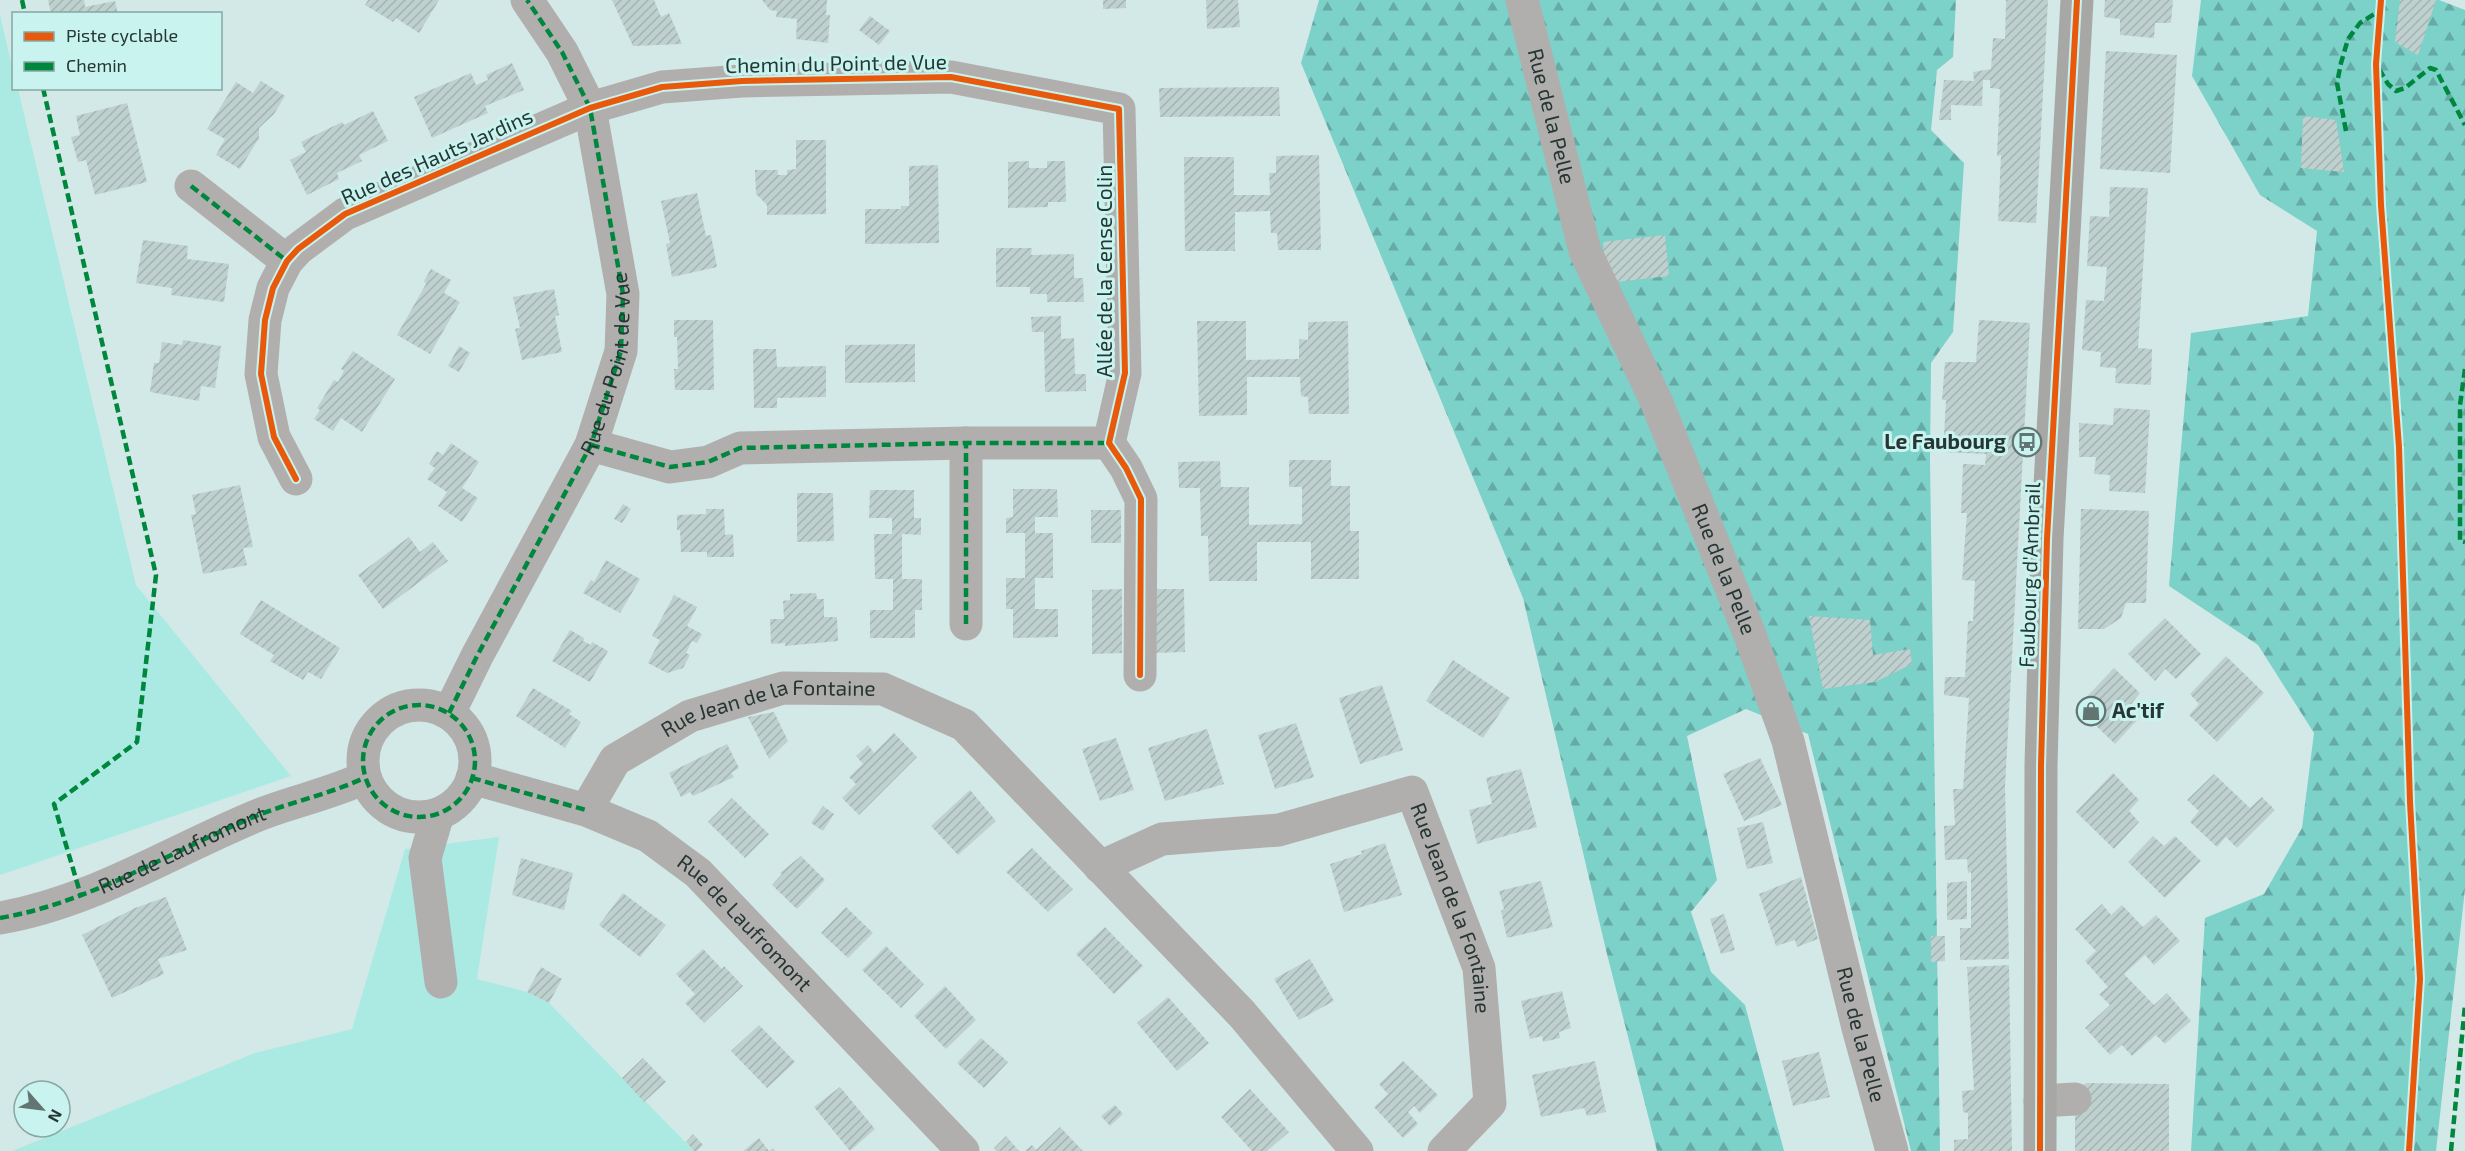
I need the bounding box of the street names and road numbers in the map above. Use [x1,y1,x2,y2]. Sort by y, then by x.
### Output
street label: Rue de la Pelle [1524,46,1582,186]
street label: Chemin du Point de Vue [725,48,947,77]
street label: Rue des Hauts Jardins [337,102,536,209]
street label: Allée de la Cense Colin [1091,165,1116,377]
street label: Rue du Point de Vue [574,271,634,459]
street label: Faubourg d'Ambrail [2013,481,2044,668]
street label: Rue de la Pelle [1688,500,1762,638]
street label: Rue Jean de la Fontaine [656,673,876,741]
street label: Rue de Laufromont [94,799,269,898]
street label: Rue Jean de la Fontaine [1406,799,1497,1014]
street label: Rue de Laufromont [673,848,818,996]
street label: Rue de la Pelle [1833,964,1892,1105]

